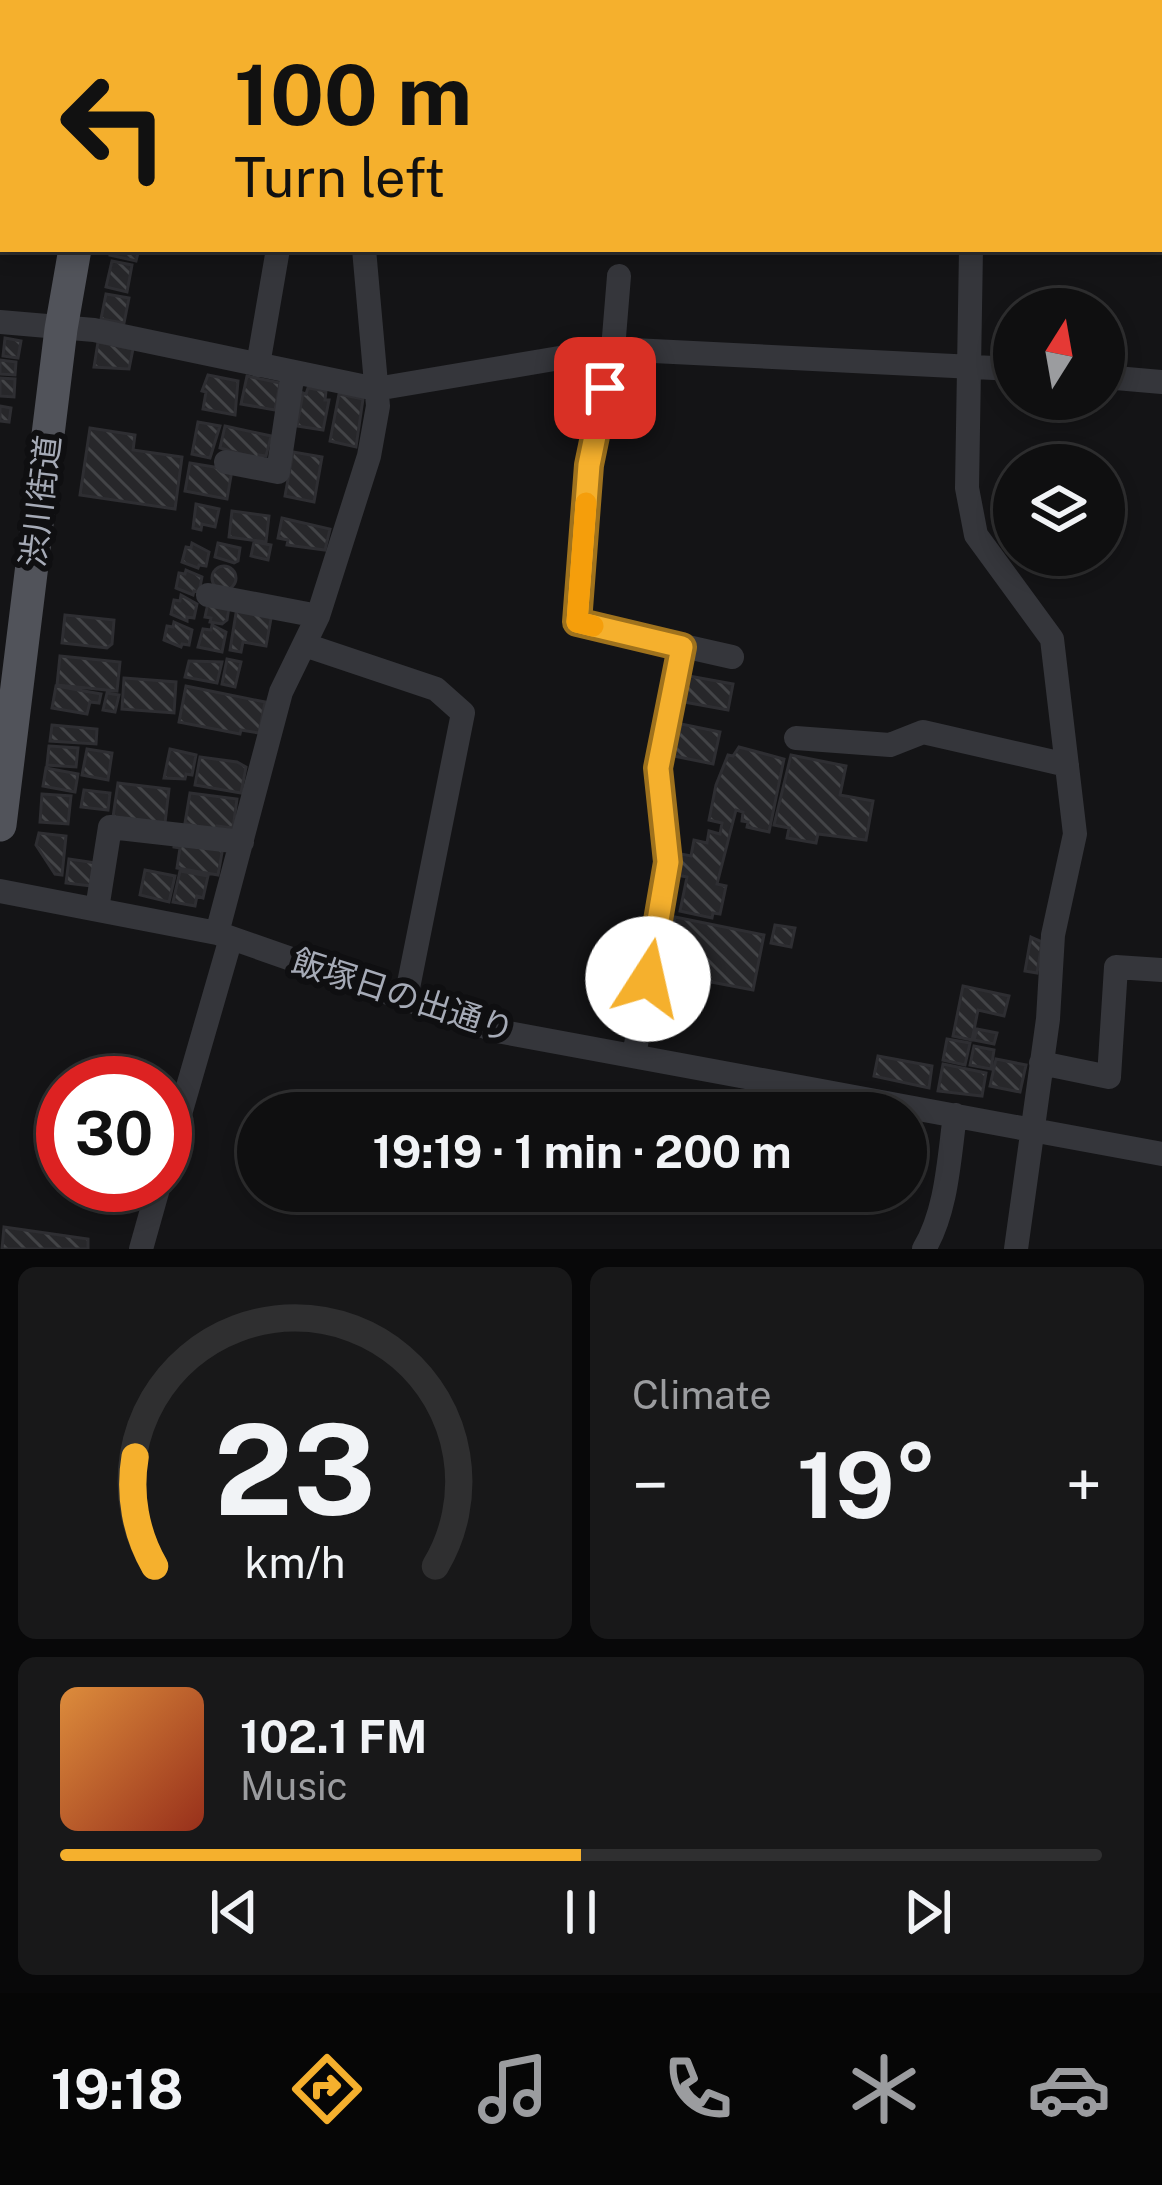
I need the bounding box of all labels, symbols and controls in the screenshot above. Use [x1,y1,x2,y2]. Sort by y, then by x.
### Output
text: 100 m [234,45,472,144]
icon: left [36,48,192,204]
text: Turn left [234,146,445,209]
north arrow [993,288,1125,420]
map controls [993,288,1125,576]
pin [554,337,656,439]
icon: arrive [572,355,638,421]
street label: 渋川街道 [13,433,67,569]
button: layers [993,444,1125,576]
position arrow [585,916,711,1042]
street label: 飯塚日の出通り [287,941,519,1049]
speed limit sign: 30 [36,1056,192,1212]
text: 19:19 · 1 min · 200 m [372,1125,792,1178]
text: Climate [632,1372,772,1418]
text: 23 [214,1396,376,1543]
text: 19° [797,1432,937,1538]
text: − [632,1446,669,1524]
text: + [1065,1446,1102,1524]
text: km/h [245,1537,345,1588]
text: 102.1 FM [240,1710,427,1763]
text: Music [240,1763,348,1809]
icon: previous [201,1879,267,1945]
icon: pause [548,1879,614,1945]
icon: next [895,1879,961,1945]
icon: directions [285,2047,369,2131]
icon: music [471,2047,555,2131]
icon: phone [656,2047,740,2131]
icon: climate [842,2047,926,2131]
icon: car [1027,2047,1111,2131]
text: 19:18 [51,2058,183,2121]

